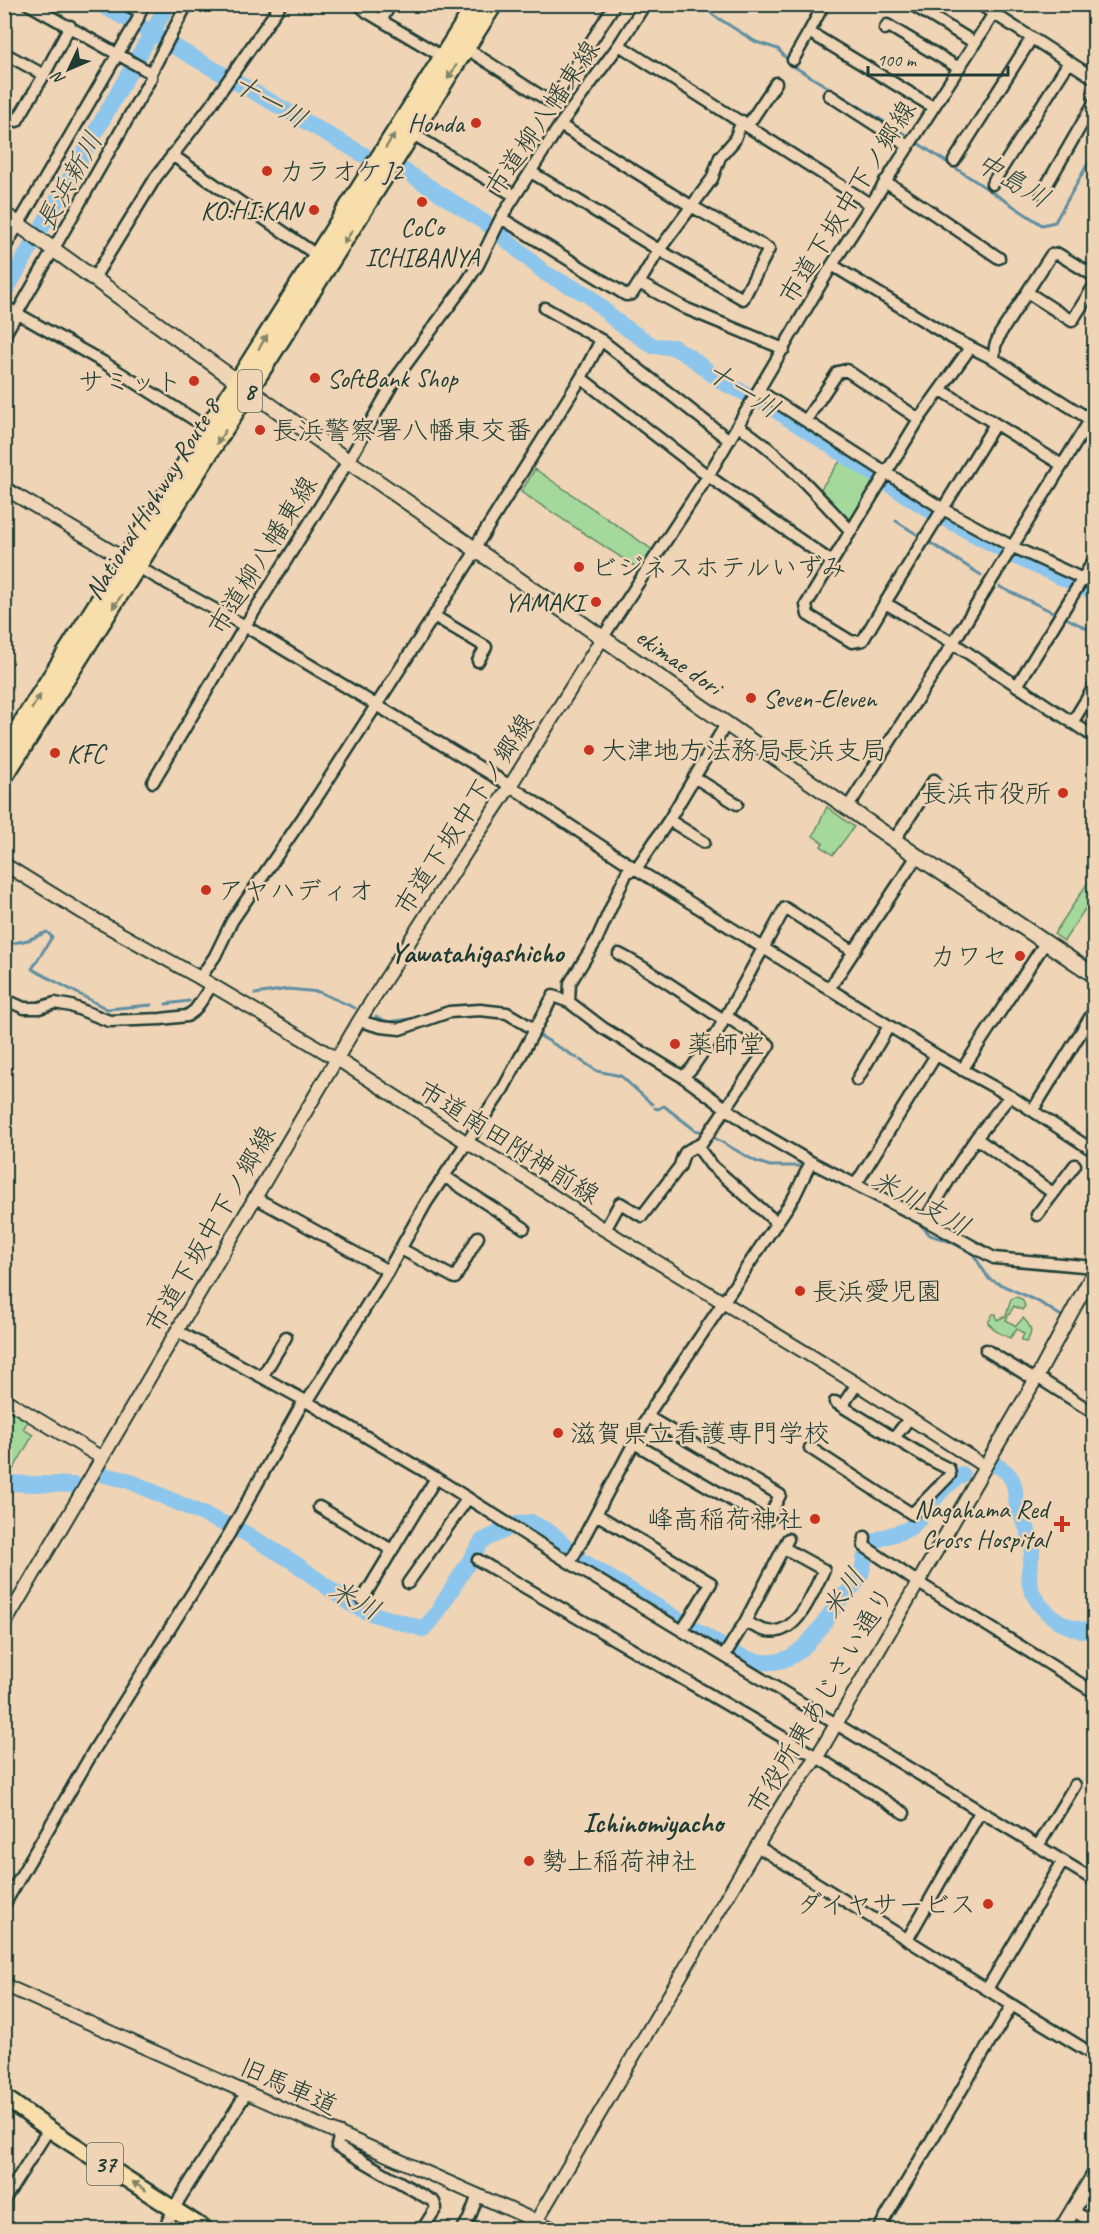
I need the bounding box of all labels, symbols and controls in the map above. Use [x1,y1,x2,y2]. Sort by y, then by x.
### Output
street label: 市道柳八幡東線 [478,34,607,203]
north arrow [39,39,99,99]
scale bar [868,39,1008,77]
text: 100 m [877,49,918,71]
one-way arrow [447,64,458,80]
text: N [46,66,70,89]
water label: 十一川 [226,66,314,136]
street label: 市道下坂中下ノ郷線 [771,94,923,310]
place label: Honda [408,107,466,140]
marker: Honda [469,116,483,130]
water label: 長浜新川 [28,126,110,236]
one-way arrow [384,133,395,150]
water label: 中島川 [970,145,1056,215]
place label: カラオケJ2 [279,155,405,188]
marker: カラオケJ2 [260,164,274,178]
place label: KO:HI:KAN [201,194,306,227]
marker: CoCo ICHIBANYA [415,195,429,209]
marker: KO:HI:KAN [307,203,321,217]
place label: CoCo ICHIBANYA [365,211,481,274]
one-way arrow [342,229,353,245]
one-way arrow [258,334,269,350]
water label: 十一川 [700,354,786,426]
place label: SoftBank Shop [327,362,459,395]
place label: サミット [78,365,182,398]
road number: 8 [238,370,262,412]
marker: SoftBank Shop [308,371,322,385]
marker: サミット [187,374,201,388]
street label: National Highway Route 8 [77,391,229,606]
place label: 長浜警察署八幡東交番 [272,414,532,447]
marker: 長浜警察署八幡東交番 [253,423,267,437]
one-way arrow [216,429,227,445]
street label: 市道柳八幡東線 [200,469,325,641]
place label: ビジネスホテルいずみ [591,551,847,584]
marker: ビジネスホテルいずみ [572,560,586,574]
place label: YAMAKI [504,586,590,619]
one-way arrow [111,594,122,610]
marker: YAMAKI [589,595,603,609]
street label: ekimae dori [629,620,731,705]
place label: Seven-Eleven [763,682,877,715]
marker: Seven-Eleven [744,691,758,705]
one-way arrow [30,694,41,710]
street label: 市道下坂中下ノ郷線 [387,707,542,921]
place label: 大津地方法務局長浜支局 [601,734,887,767]
place label: KFC [67,737,108,770]
marker: 大津地方法務局長浜支局 [582,743,596,757]
marker: KFC [48,746,62,760]
place label: 長浜市役所 [921,777,1051,810]
marker: 長浜市役所 [1056,786,1070,800]
place label: アヤハディオ [218,874,374,907]
marker: アヤハディオ [199,883,213,897]
district label: Yawatahigashicho [391,935,565,970]
place label: カワセ [930,940,1008,973]
marker: カワセ [1013,949,1027,963]
place label: 薬師堂 [687,1028,765,1061]
marker: 薬師堂 [668,1037,682,1051]
street label: 市道南田附神前線 [412,1073,606,1212]
street label: 市道下坂中下ノ郷線 [138,1120,283,1339]
water label: 米川支川 [866,1162,976,1244]
place label: 長浜愛児園 [812,1275,942,1308]
marker: 長浜愛児園 [793,1284,807,1298]
place label: 滋賀県立看護専門学校 [570,1417,830,1450]
marker: 滋賀県立看護専門学校 [551,1426,565,1440]
place label: Nagahama Red Cross Hospital [914,1493,1053,1556]
place label: 峰高稲荷神社 [647,1503,803,1536]
marker: 峰高稲荷神社 [808,1512,822,1526]
marker: Nagahama Red Cross Hospital [1053,1515,1071,1533]
water label: 米川 [814,1561,872,1625]
water label: 米川 [323,1572,387,1628]
street label: 市役所東あじさい通り [739,1580,902,1820]
district label: Ichinomiyacho [583,1805,726,1841]
place label: 勢上稲荷神社 [541,1845,697,1878]
marker: 勢上稲荷神社 [522,1854,536,1868]
place label: ダイヤサービス [797,1888,976,1921]
marker: ダイヤサービス [981,1897,995,1911]
street label: 旧馬車道 [235,2050,343,2123]
road number: 37 [87,2143,123,2185]
one-way arrow [131,2181,147,2192]

